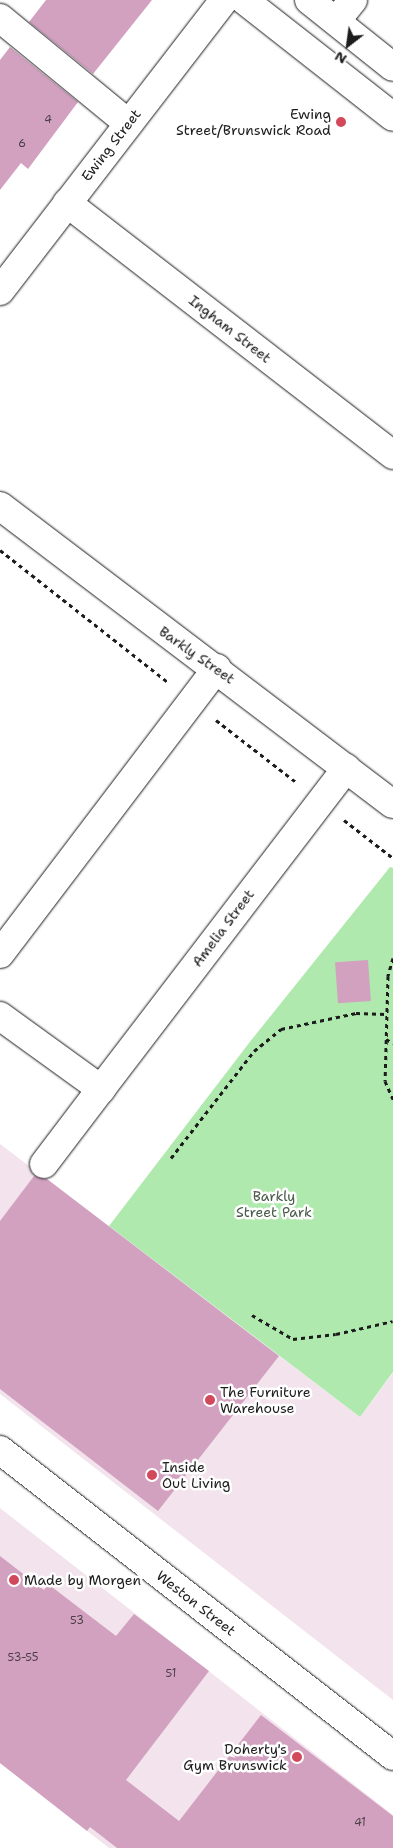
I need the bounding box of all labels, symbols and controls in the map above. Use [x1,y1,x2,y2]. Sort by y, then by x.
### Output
north arrow [323,20,373,70]
text: N [331,47,350,69]
street label: Ewing Street [78,106,144,184]
place label: Ewing Street/Brunswick Road [176,106,331,138]
house number: 4 [44,113,52,127]
marker: Ewing Street/Brunswick Road [335,116,347,128]
house number: 6 [18,137,26,151]
street label: Ingham Street [186,292,274,366]
street label: Barkly Street [156,623,238,687]
street label: Amelia Street [188,886,258,970]
park label: Barkly Street Park [236,1188,312,1220]
place label: The Furniture Warehouse [220,1384,311,1416]
marker: The Furniture Warehouse [204,1394,216,1406]
place label: Inside Out Living [162,1459,230,1491]
marker: Inside Out Living [146,1469,158,1481]
street label: Weston Street [153,1567,239,1639]
place label: Made by Morgen [24,1572,141,1588]
marker: Made by Morgen [8,1574,20,1586]
house number: 53 [70,1614,84,1628]
house number: 53-55 [8,1651,38,1665]
house number: 51 [166,1667,176,1681]
place label: Doherty's Gym Brunswick [183,1741,287,1774]
marker: Doherty's Gym Brunswick [291,1751,303,1763]
house number: 41 [354,1816,366,1830]

